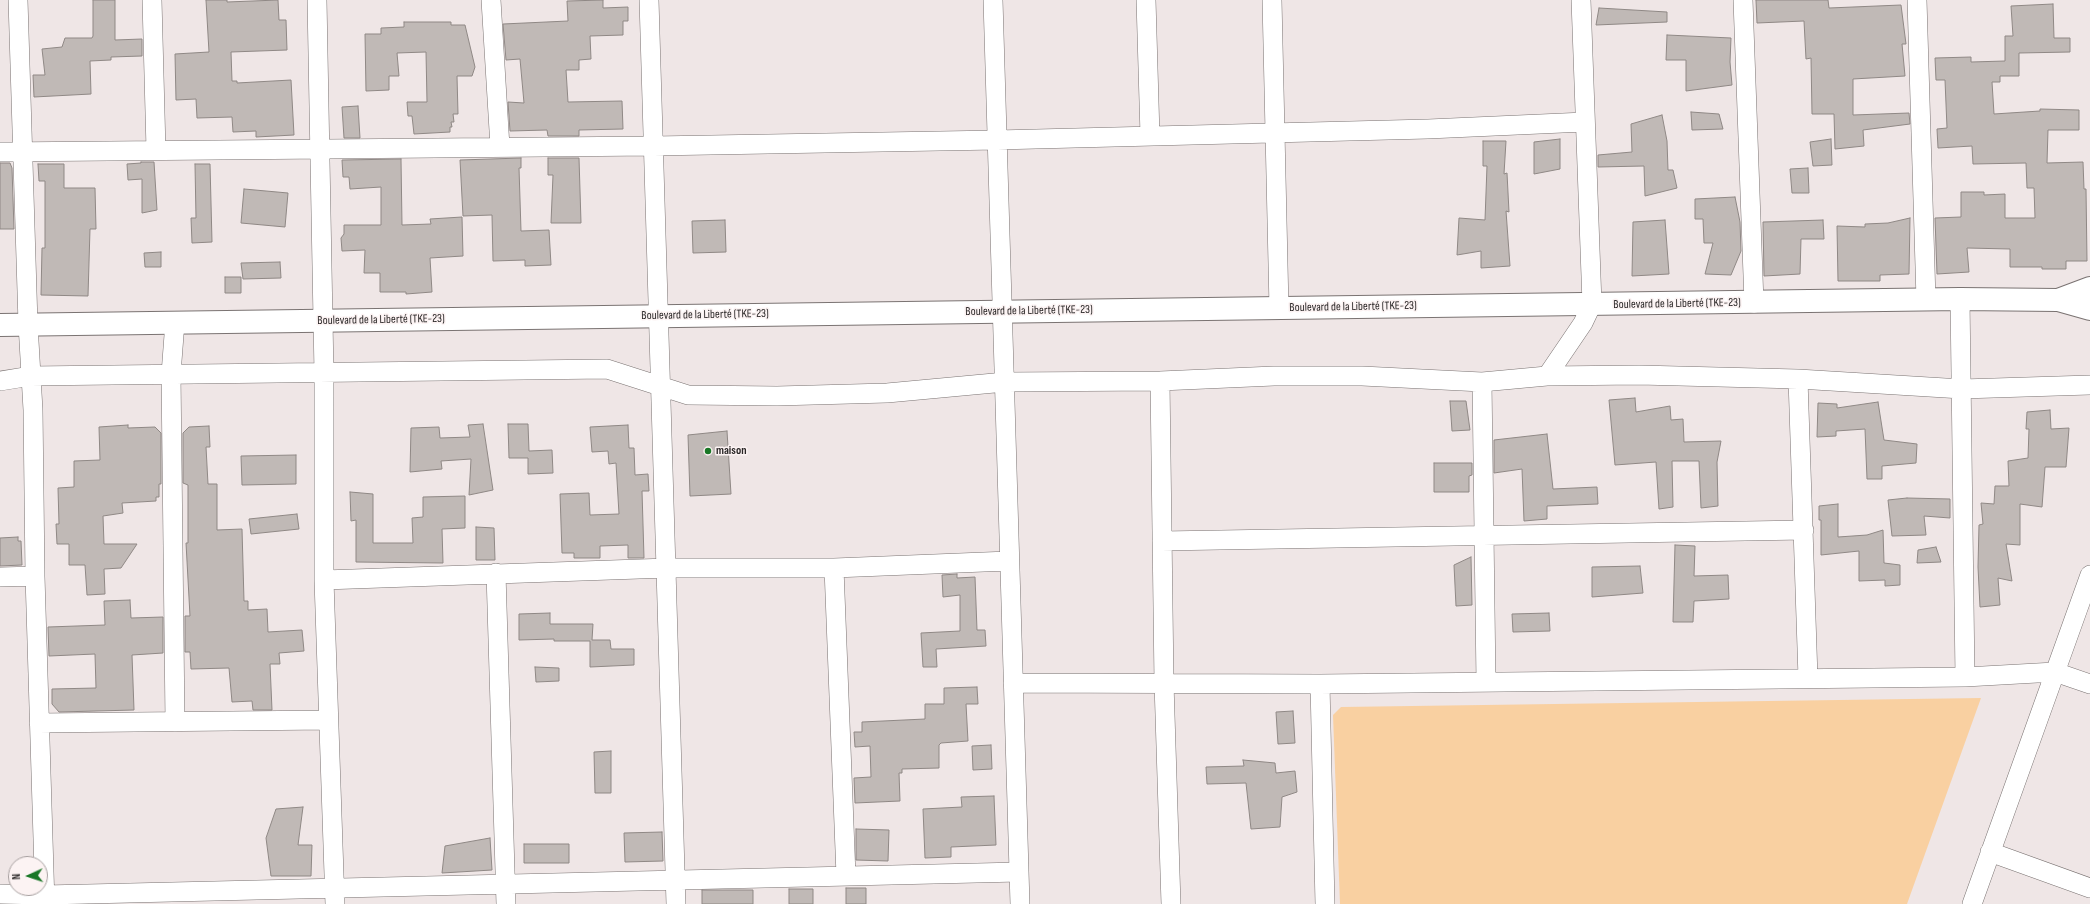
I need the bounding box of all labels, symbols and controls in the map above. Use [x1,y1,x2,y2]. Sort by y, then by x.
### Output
street label: Boulevard de la Liberté (TKE-23) [1613,296,1741,312]
street label: Boulevard de la Liberté (TKE-23) [1289,299,1417,315]
street label: Boulevard de la Liberté (TKE-23) [965,303,1093,319]
street label: Boulevard de la Liberté (TKE-23) [641,307,769,323]
street label: Boulevard de la Liberté (TKE-23) [317,312,445,328]
place label: maison [716,444,746,458]
marker: maison [703,446,713,456]
north arrow [8,856,48,896]
text: N [10,873,23,880]

